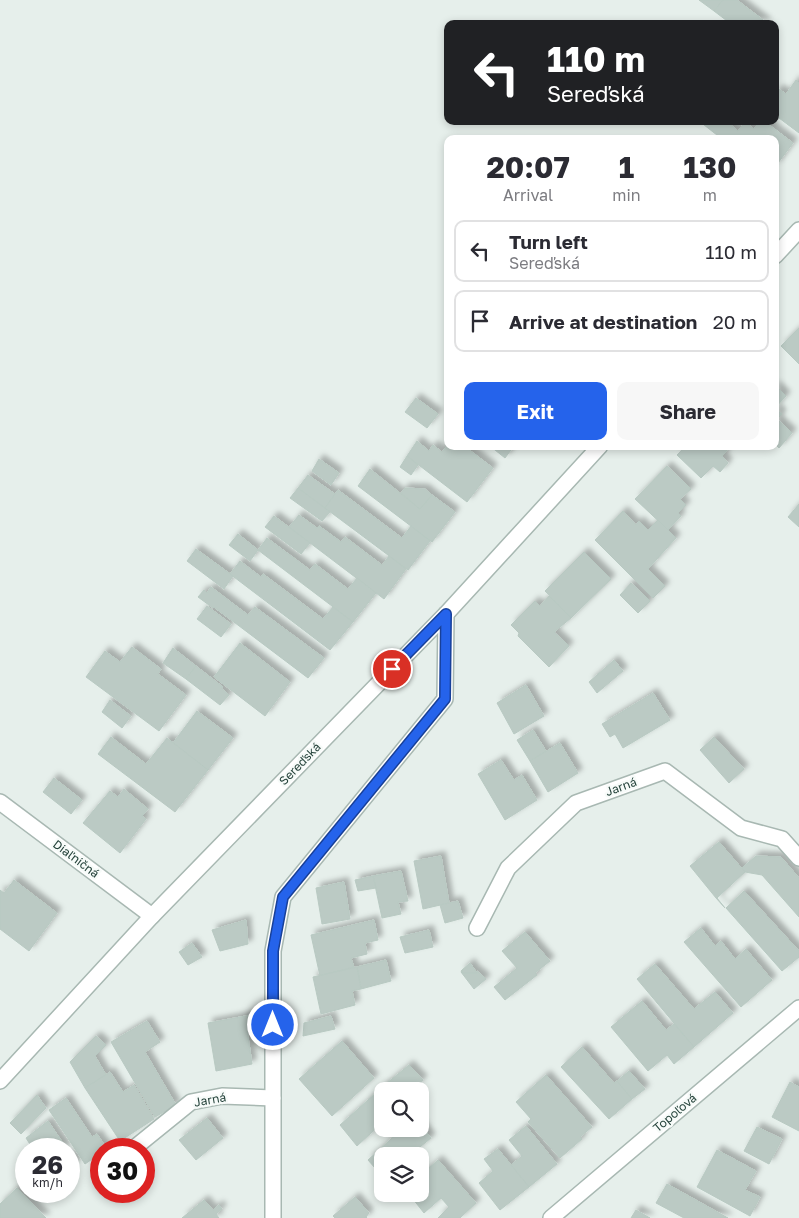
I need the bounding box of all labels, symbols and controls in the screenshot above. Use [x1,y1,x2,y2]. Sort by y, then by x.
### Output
text: 110 m [547,38,645,80]
icon: left [464,40,529,105]
text: Sereďská [547,80,645,107]
text: 20:07 [487,149,570,185]
text: 1 [619,149,634,185]
text: 130 [683,149,736,185]
text: Arrival [503,185,553,205]
text: min [612,185,641,205]
text: m [703,185,717,205]
text: Turn left [509,230,588,253]
icon: left [466,237,494,265]
text: 110 m [705,240,757,263]
text: Sereďská [509,253,580,273]
icon: arrive [466,307,494,335]
text: Arrive at destination [509,310,697,333]
text: 20 m [713,310,757,333]
button: Exit [464,382,607,440]
button: Share [617,382,759,440]
pin [371,648,413,690]
icon: arrive [378,655,406,683]
street label: Sereďská [276,739,324,788]
street label: Jarná [603,774,639,799]
street label: Diaľničná [50,836,102,881]
position arrow [246,998,298,1050]
map controls [374,1082,429,1202]
button: search [374,1082,429,1137]
street label: Jarná [193,1089,227,1110]
street label: Topoľová [650,1090,699,1135]
speed limit sign: 30 [90,1138,155,1203]
button: layers [374,1147,429,1202]
text: 26 [32,1149,63,1180]
text: km/h [32,1175,63,1190]

